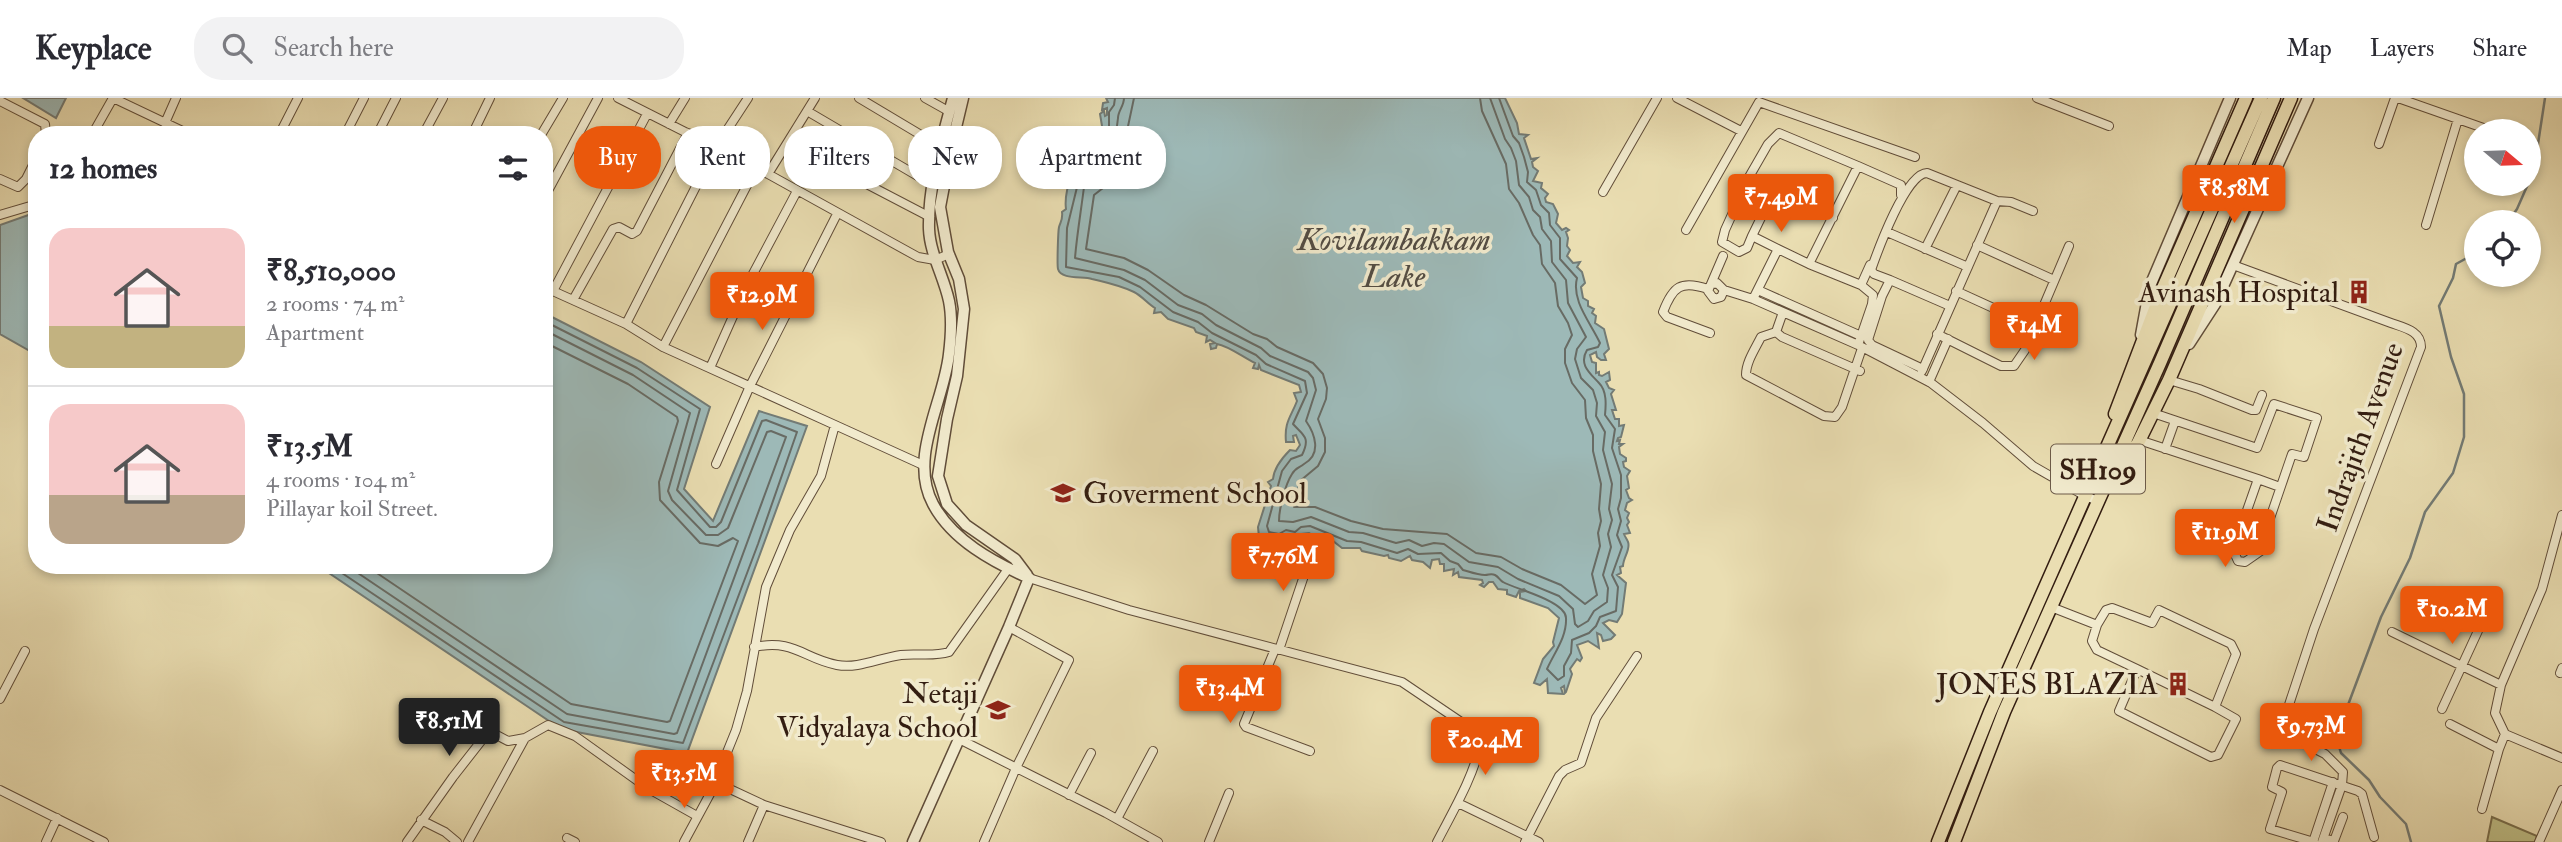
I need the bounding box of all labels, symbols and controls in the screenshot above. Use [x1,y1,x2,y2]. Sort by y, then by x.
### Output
search box [194,17,684,80]
text: Keyplace [35,28,152,69]
icon: search [218,29,256,67]
text: Search here [274,32,394,64]
text: Map [2287,33,2332,64]
text: Layers [2370,33,2434,64]
text: Share [2472,33,2527,64]
north arrow [2464,119,2541,196]
map controls [2464,119,2541,287]
chip: Buy [574,126,661,189]
chip: Rent [675,126,770,189]
chip: Filters [784,126,894,189]
chip: New [908,126,1002,189]
chip: Apartment [1016,126,1166,189]
icon: filters [494,149,532,187]
text: 12 homes [49,150,157,187]
pin: ₹8.58M [2177,166,2291,225]
text: ₹8.58M [2198,173,2270,202]
pin: ₹7.49M [1724,174,1838,234]
text: ₹7.49M [1744,182,1818,211]
button: locate [2464,210,2541,287]
water label: Kovilambakkam Lake [1295,220,1491,297]
text: ₹8,510,000 [266,252,396,289]
icon: home [105,256,189,340]
pin: ₹12.9M [705,272,819,332]
place label: Avinash Hospital [2137,274,2339,311]
building icon: Avinash Hospital [2345,278,2373,306]
text: ₹12.9M [726,280,798,309]
text: 2 rooms · 74 m² [266,289,405,318]
pin: ₹14M [1993,302,2075,362]
text: ₹14M [2006,310,2062,339]
text: Apartment [266,318,364,347]
street label: Indrajith Avenue [2309,337,2412,537]
text: ₹13.5M [266,428,353,465]
icon: home [105,432,189,516]
road number: SH109 [2051,444,2145,494]
text: 4 rooms · 104 m² [266,465,415,494]
place label: Goverment School [1083,475,1307,512]
school or university icon: Goverment School [1049,479,1077,507]
text: Pillayar koil Street. [266,494,438,523]
pin: ₹11.9M [2168,510,2282,569]
text: ₹11.9M [2191,517,2259,546]
pin: ₹7.76M [1226,533,1340,593]
text: ₹7.76M [1247,541,1319,570]
pin: ₹10.2M [2395,587,2509,646]
text: ₹10.2M [2416,594,2488,623]
pin: ₹13.4M [1173,666,1287,725]
place label: JONES BLAZIA [1935,666,2158,703]
building icon: JONES BLAZIA [2164,670,2192,698]
text: ₹13.4M [1195,673,1265,702]
place label: Netaji Vidyalaya School [776,675,978,746]
school or university icon: Netaji Vidyalaya School [984,696,1012,724]
pin: ₹8.51M [392,698,506,758]
pin: ₹9.73M [2254,704,2368,763]
text: ₹8.51M [415,706,483,735]
text: ₹9.73M [2276,711,2346,740]
pin: ₹20.4M [1428,718,1542,777]
text: ₹20.4M [1447,725,1523,754]
pin: ₹13.5M [627,750,741,810]
text: ₹13.5M [651,758,717,787]

